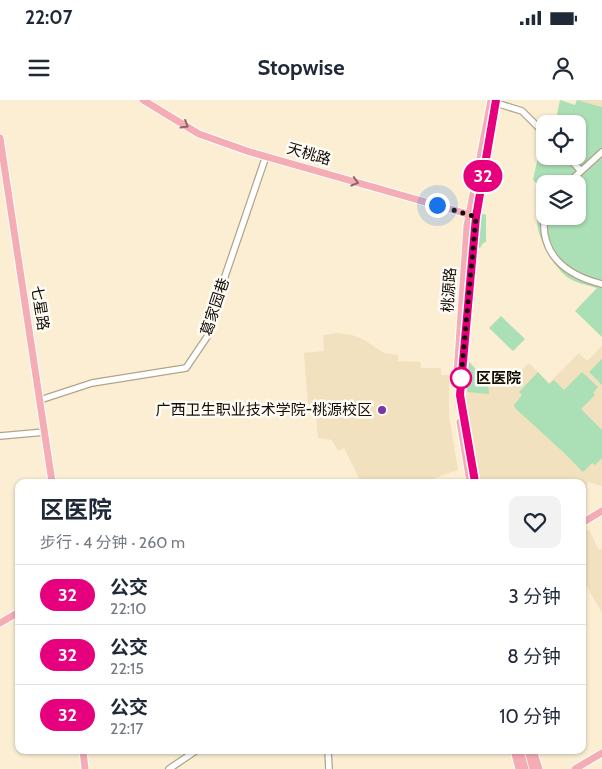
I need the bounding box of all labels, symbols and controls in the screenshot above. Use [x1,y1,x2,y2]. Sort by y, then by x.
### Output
text: 22:07 [25,6,72,29]
icon: menu [25,54,53,82]
text: Stopwise [258,54,344,81]
icon: person [549,54,577,82]
map controls [536,115,586,225]
button: locate [536,115,586,165]
one-way arrow [179,119,188,129]
street label: 天桃路 [285,139,333,169]
line badge: 32 [460,160,506,192]
text: 32 [473,165,493,187]
button: layers [536,175,586,225]
one-way arrow [350,176,359,186]
your location [425,193,450,218]
street label: 桃源路 [438,267,460,313]
street label: 葛家园巷 [197,276,233,338]
street label: 七星路 [28,284,52,332]
marker: 区医院 [450,367,472,389]
place label: 区医院 [476,369,521,387]
place label: 广西卫生职业技术学院-桃源校区 [156,401,372,419]
marker: 广西卫生职业技术学院-桃源校区 [376,404,388,416]
text: 区医院 [40,495,112,524]
button: heart [509,496,561,548]
text: 步行 · 4 分钟 · 260 m [40,533,185,552]
text: 公交 [110,576,148,599]
text: 32 [58,584,77,606]
text: 3 分钟 [508,585,561,608]
text: 22:10 [110,599,146,618]
text: 公交 [110,636,148,659]
text: 32 [58,644,77,666]
text: 8 分钟 [507,645,561,668]
text: 22:15 [110,659,144,678]
text: 公交 [110,696,148,719]
text: 32 [58,704,77,726]
text: 10 分钟 [499,705,561,728]
text: 22:17 [110,719,143,738]

